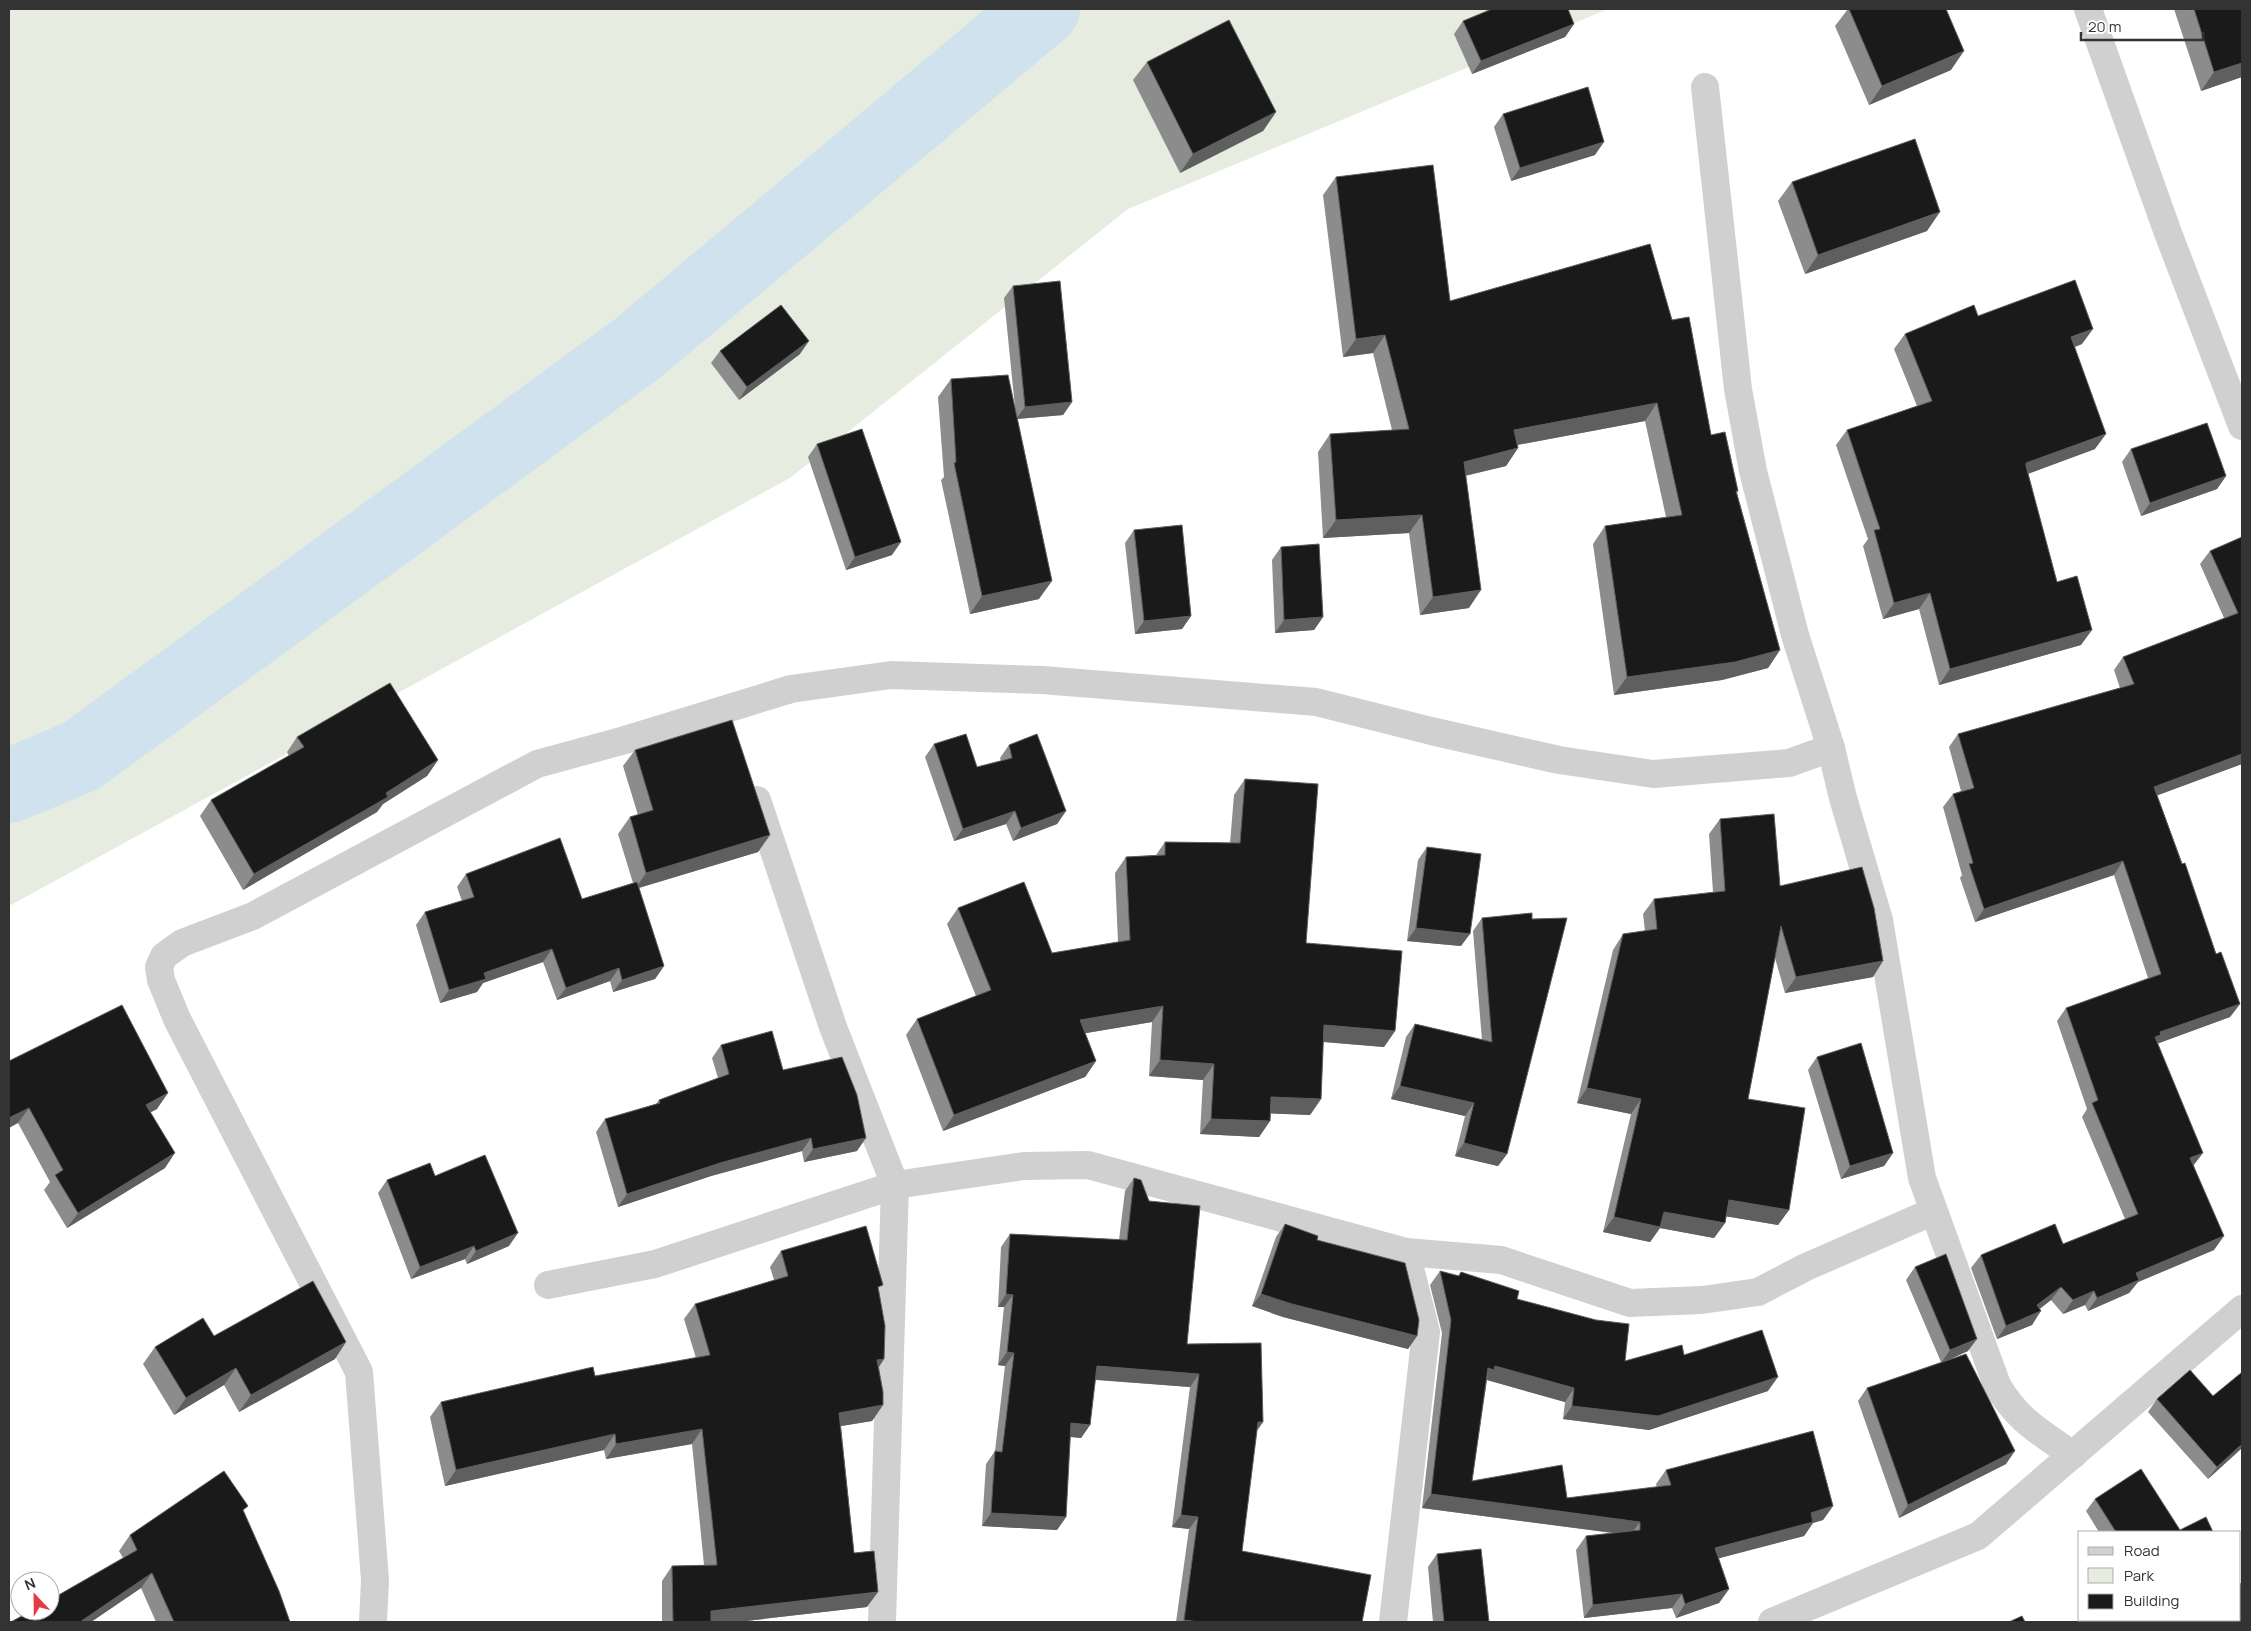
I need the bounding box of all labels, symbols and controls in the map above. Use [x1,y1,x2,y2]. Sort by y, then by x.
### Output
scale bar [2081,10,2204,42]
text: 20 m [2088,16,2121,37]
legend [2078,1531,2241,1621]
text: Road [2124,1540,2160,1561]
text: Park [2124,1565,2154,1586]
north arrow [10,1571,60,1621]
text: N [22,1573,38,1594]
text: Building [2124,1590,2179,1611]

